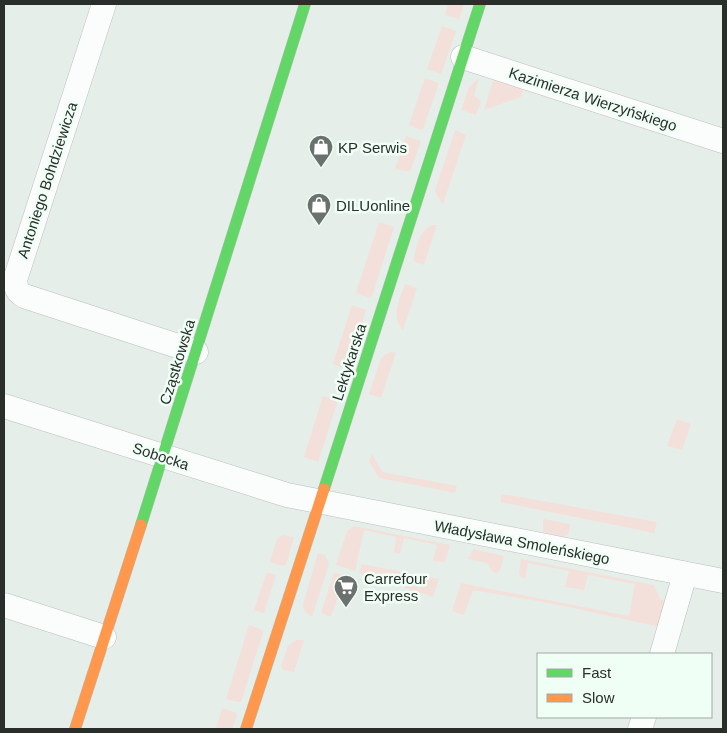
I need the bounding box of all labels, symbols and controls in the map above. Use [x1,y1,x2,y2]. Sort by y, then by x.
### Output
street label: Kazimierza Wierzyńskiego [507,64,679,134]
street label: Antoniego Bohdziewicza [14,99,81,260]
shop icon: KP Serwis [308,134,334,168]
place label: KP Serwis [338,139,407,156]
shop icon: DILUonline [306,192,332,226]
place label: DILUonline [336,197,410,214]
street label: Cząstkowska [156,317,198,407]
street label: Lektykarska [329,321,370,403]
street label: Sobocka [131,439,192,473]
street label: Władysława Smoleńskiego [433,517,611,567]
place label: Carrefour Express [364,570,427,604]
supermarket icon: Carrefour Express [333,574,359,608]
legend [537,653,712,718]
text: Fast [582,664,612,681]
text: Slow [582,689,615,706]

